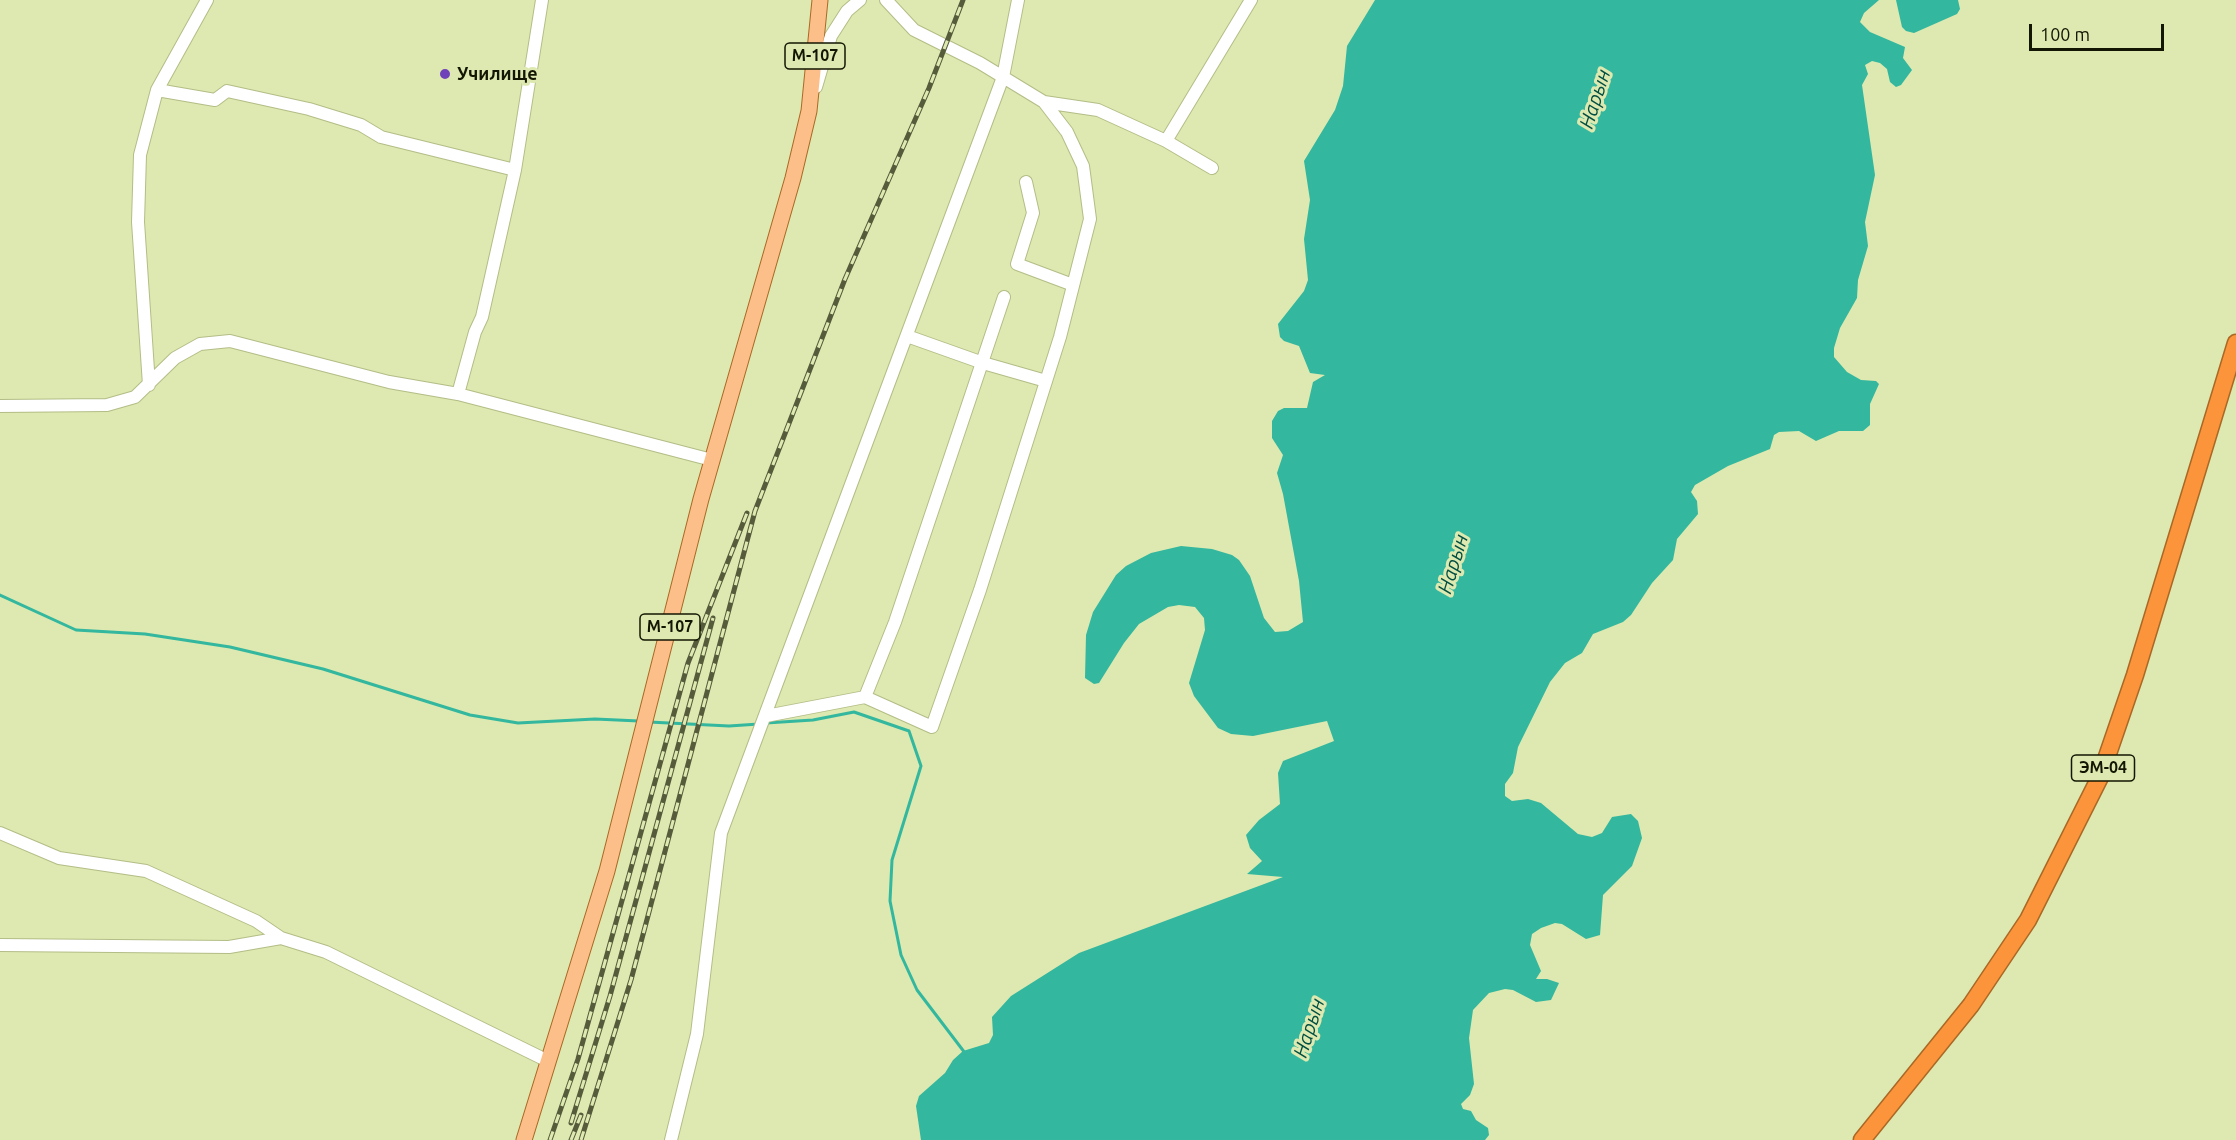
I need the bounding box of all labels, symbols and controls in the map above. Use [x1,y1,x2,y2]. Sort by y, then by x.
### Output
scale bar [2032,12,2167,50]
text: 100 m [2040,24,2090,44]
road number: М-107 [785,43,845,69]
place label: Училище [457,63,538,85]
water label: Нарын [1574,66,1616,132]
marker: Училище [438,67,452,81]
water label: Нарын [1433,531,1473,597]
road number: М-107 [640,614,700,640]
road number: ЭМ-04 [2072,755,2134,781]
water label: Нарын [1288,995,1330,1061]

